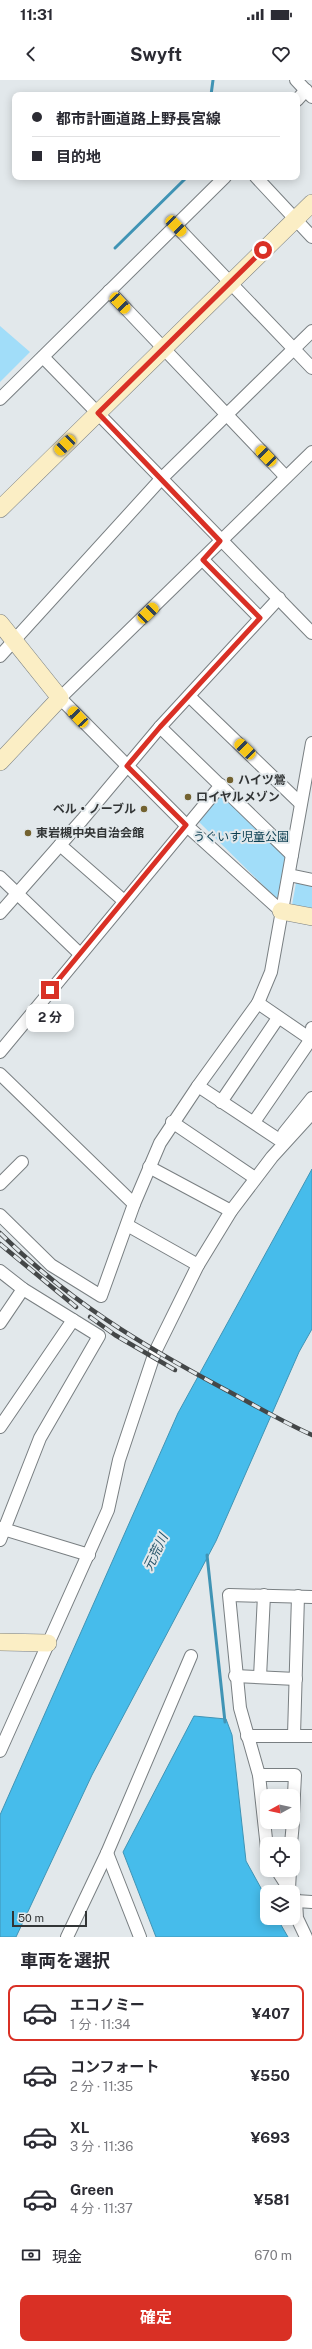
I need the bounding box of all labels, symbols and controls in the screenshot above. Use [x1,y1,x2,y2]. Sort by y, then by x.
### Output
text: 11:31 [20,6,53,23]
icon: back [20,43,42,65]
icon: heart [270,43,292,65]
text: Swyft [130,44,182,65]
text: 都市計画道路上野長宮線 [56,110,221,127]
text: 目的地 [56,148,101,165]
car [163,213,189,239]
route start [254,241,272,259]
car [107,290,133,316]
car [52,432,78,458]
car [253,443,279,469]
car [135,600,161,626]
car [65,704,91,730]
car [232,736,258,762]
place label: ハイツ鶯 [238,773,286,787]
marker: ハイツ鶯 [225,775,235,785]
place label: ロイヤルメゾン [196,790,280,804]
marker: ロイヤルメゾン [183,792,193,802]
place label: ベル・ノーブル [53,802,136,816]
marker: ベル・ノーブル [139,804,149,814]
place label: 東岩槻中央自治会館 [36,826,144,840]
marker: 東岩槻中央自治会館 [23,828,33,838]
park label: うぐいす児童公園 [193,830,289,844]
route end [41,981,59,999]
callout: 2 分 [26,1004,74,1032]
text: 2 分 [38,1010,62,1025]
water label: 元荒川 [140,1530,172,1573]
north arrow [260,1789,300,1829]
map controls [260,1789,300,1925]
button: locate [260,1837,300,1877]
button: layers [260,1885,300,1925]
scale bar [12,1909,87,1928]
text: 50 m [18,1912,44,1924]
text: 車両を選択 [20,1950,110,1971]
icon: car [22,1995,58,2031]
text: エコノミー [70,1996,145,2013]
text: ¥407 [251,2005,290,2022]
text: 1 分 · 11:34 [70,2017,131,2032]
icon: car [22,2057,58,2093]
text: コンフォート [70,2058,160,2075]
text: ¥550 [250,2067,290,2084]
text: 2 分 · 11:35 [70,2079,133,2094]
icon: car [22,2119,58,2155]
text: XL [70,2119,89,2136]
text: ¥693 [250,2129,290,2146]
text: 3 分 · 11:36 [70,2139,133,2154]
icon: car [22,2181,58,2217]
text: Green [70,2181,114,2198]
text: ¥581 [254,2191,290,2208]
text: 4 分 · 11:37 [70,2201,133,2216]
icon: cash [20,2244,42,2266]
text: 現金 [52,2248,82,2265]
text: 670 m [254,2248,292,2263]
button: 確定 [20,2295,292,2341]

